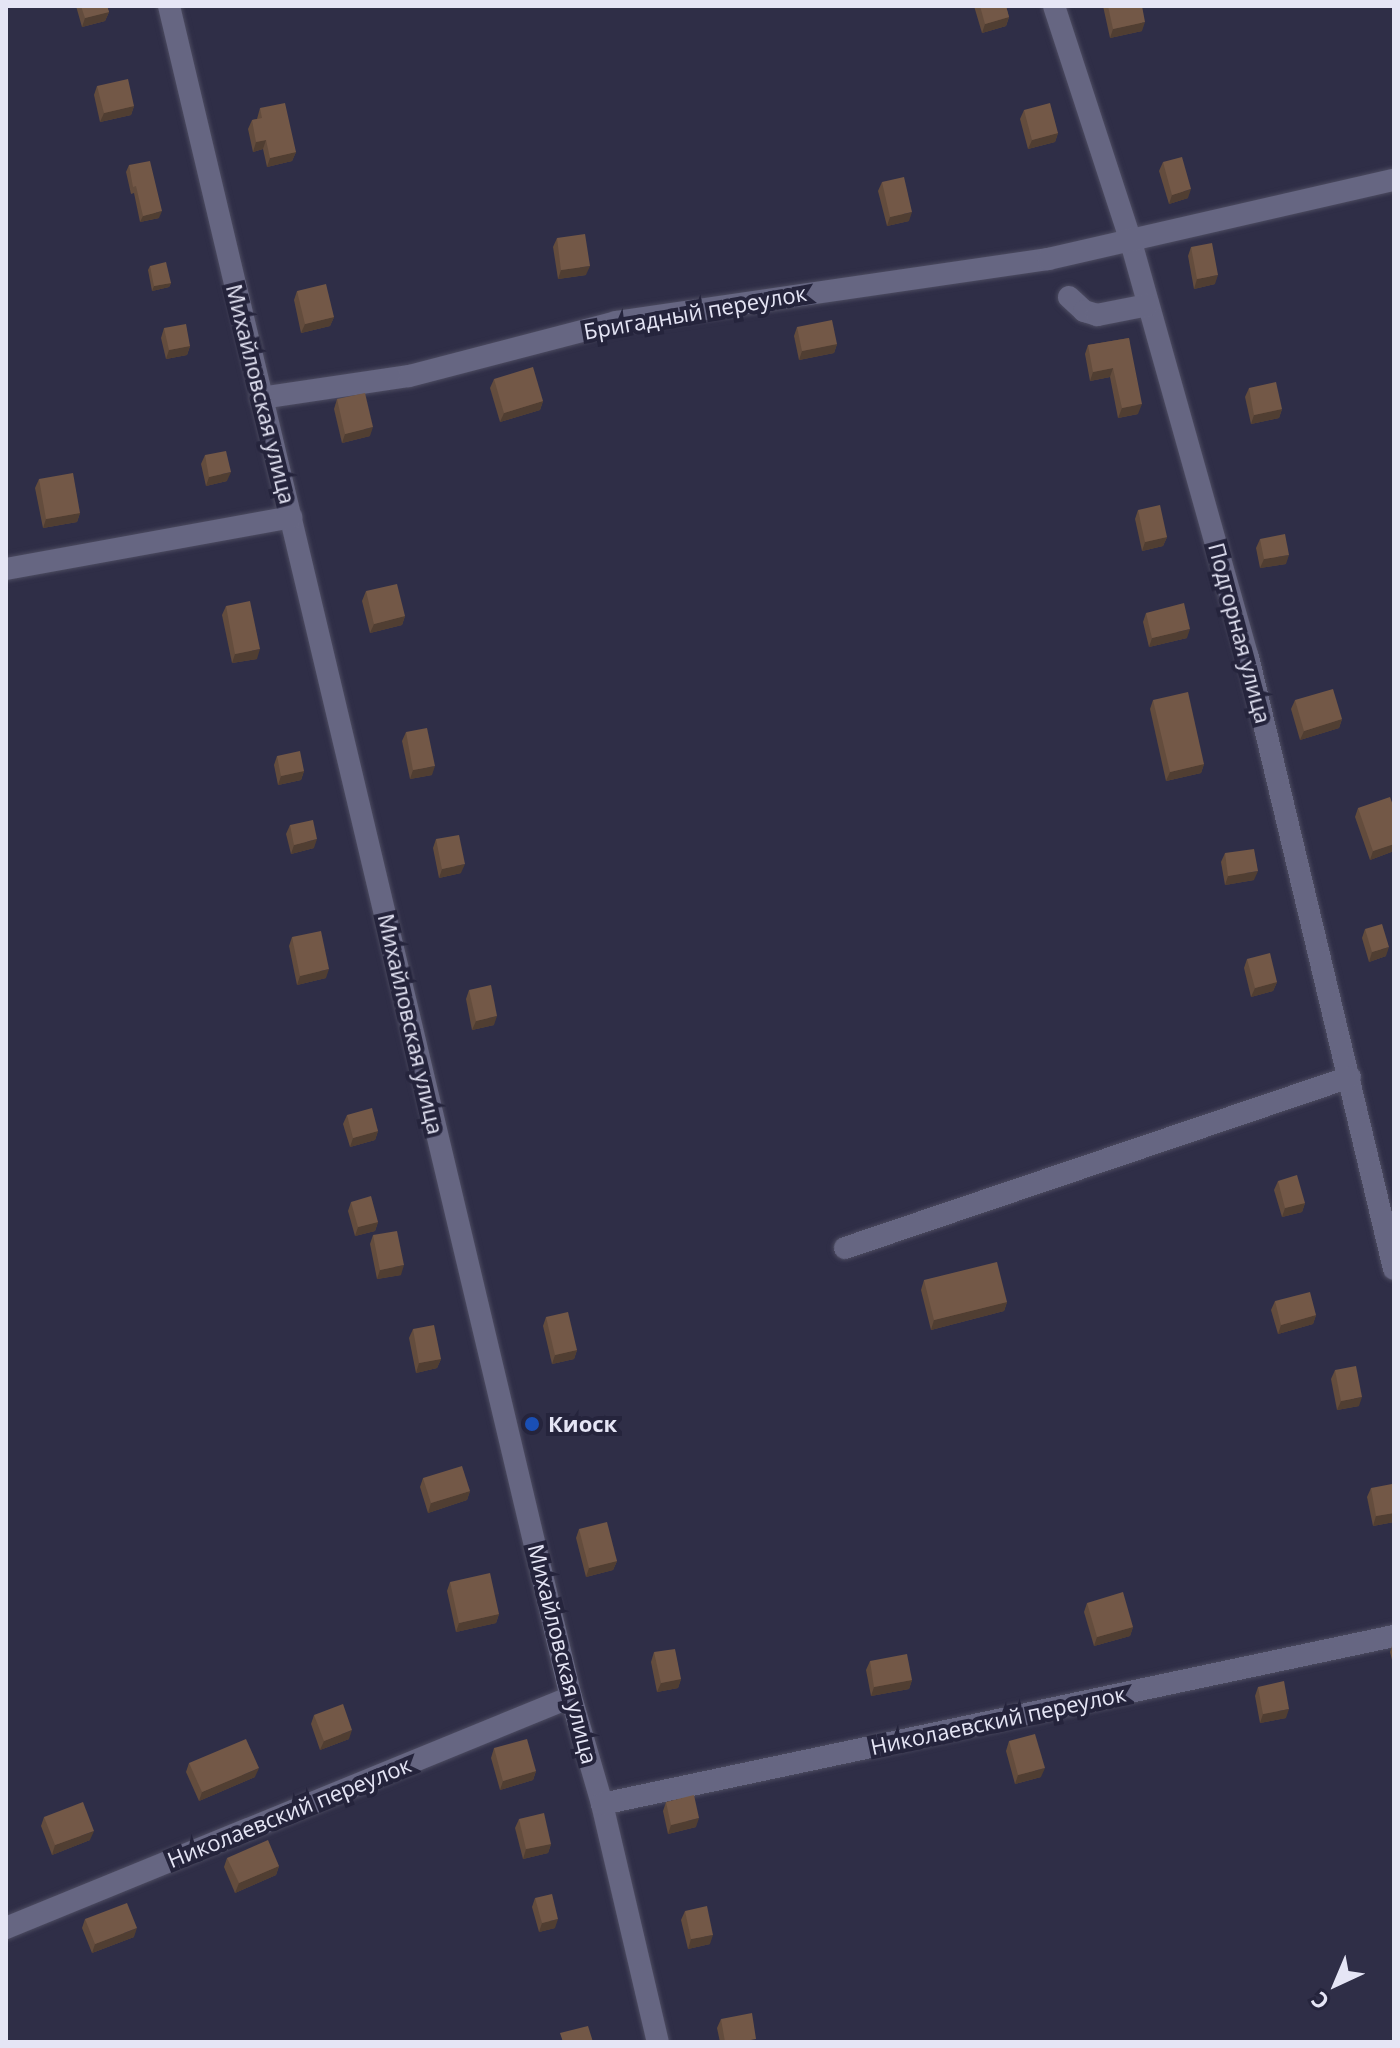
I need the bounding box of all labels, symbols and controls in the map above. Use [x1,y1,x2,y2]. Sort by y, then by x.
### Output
street label: Бригадный переулок [582,279,808,345]
street label: Михайловская улица [221,281,301,507]
street label: Подгорная улица [1203,540,1277,726]
street label: Михайловская улица [373,911,449,1137]
place label: Киоск [548,1411,617,1437]
marker: Киоск [523,1415,541,1433]
street label: Михайловская улица [523,1541,603,1767]
street label: Николаевский переулок [868,1680,1128,1760]
street label: Николаевский переулок [163,1751,415,1873]
north arrow [1296,1944,1376,2024]
text: С [1304,1986,1335,2017]

